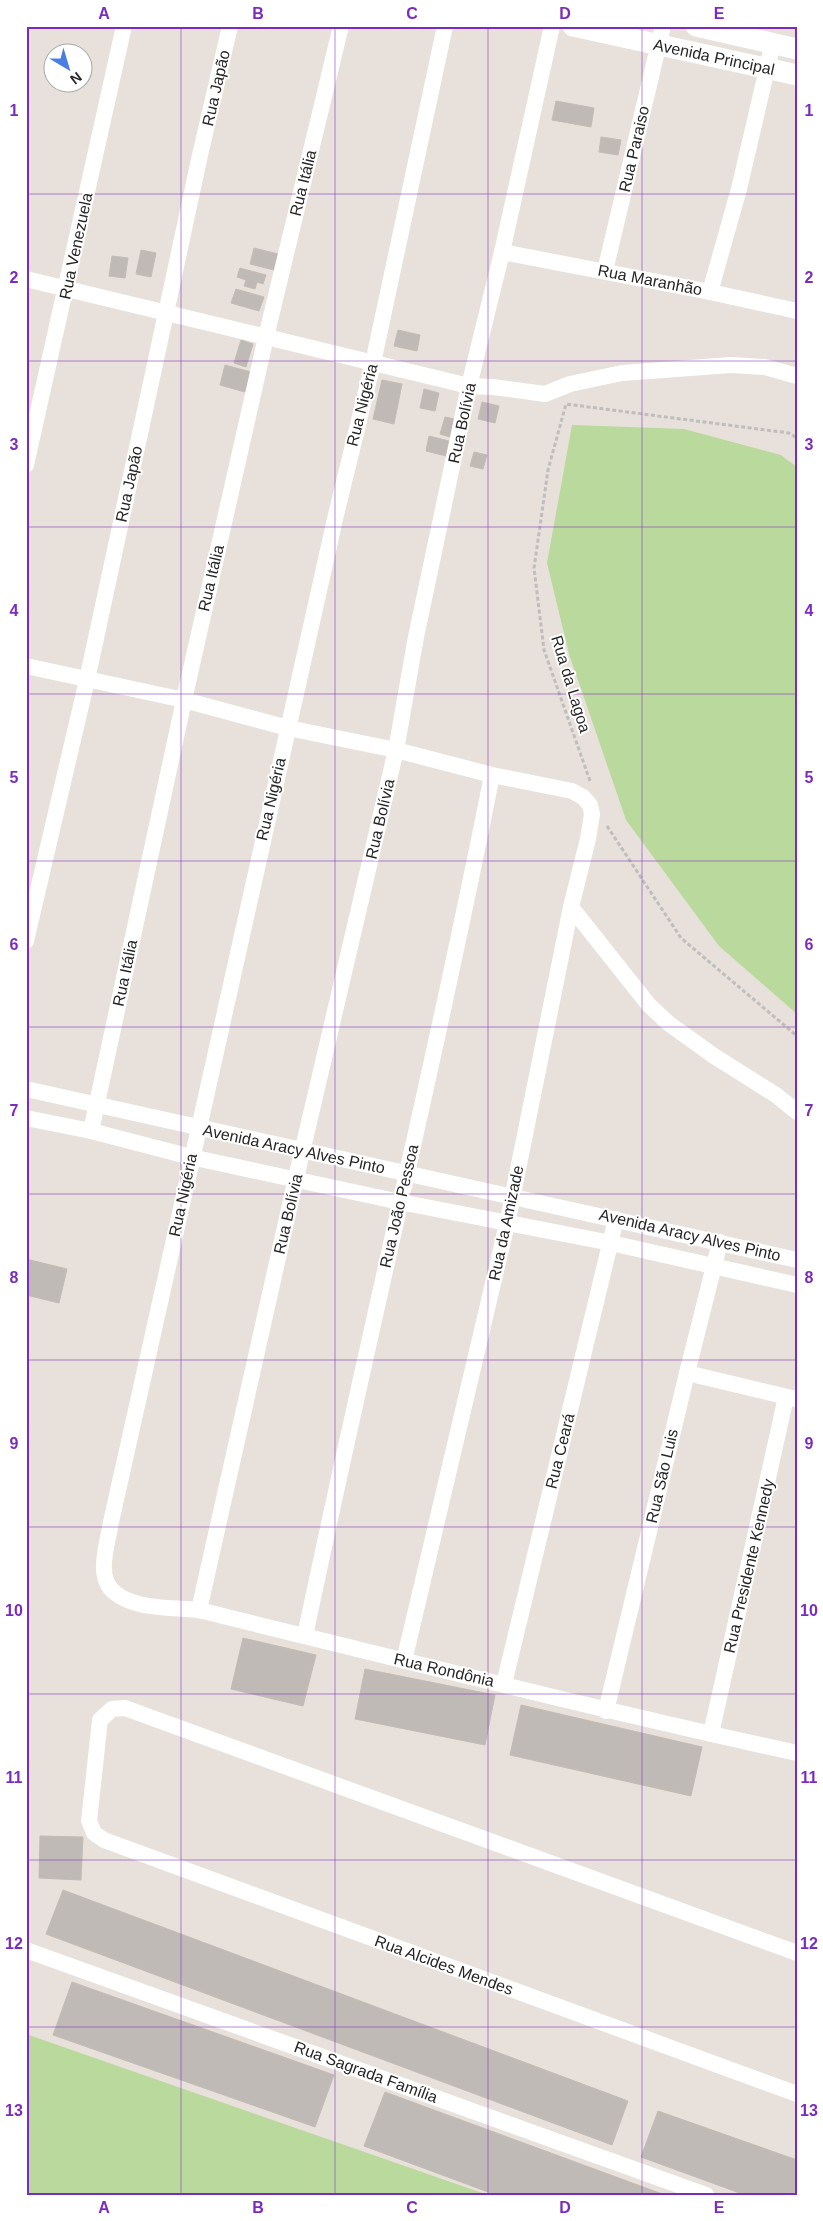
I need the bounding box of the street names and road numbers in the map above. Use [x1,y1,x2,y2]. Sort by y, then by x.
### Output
street label: Avenida Principal [652,36,776,78]
street label: Rua Japão [199,48,233,128]
street label: Rua Paraiso [616,104,652,194]
street label: Rua Itália [287,148,319,218]
street label: Rua Venezuela [56,191,96,301]
street label: Rua Maranhão [596,262,704,298]
street label: Rua Nigéria [344,362,380,448]
street label: Rua Bolívia [445,381,479,465]
street label: Rua Japão [113,444,145,524]
street label: Rua Itália [195,543,227,613]
street label: Rua da Lagoa [548,633,594,735]
street label: Rua Nigéria [253,756,289,842]
street label: Rua Bolívia [363,777,398,861]
street label: Rua Itália [110,938,140,1008]
street label: Avenida Aracy Alves Pinto [201,1121,387,1177]
street label: Rua João Pessoa [377,1142,422,1269]
street label: Rua Nigéria [166,1152,200,1238]
street label: Rua da Amizade [485,1164,527,1282]
street label: Rua Bolívia [271,1172,306,1256]
street label: Avenida Aracy Alves Pinto [598,1206,782,1264]
street label: Rua Ceará [542,1411,578,1491]
street label: Rua São Luis [643,1427,681,1525]
street label: Rua Presidente Kennedy [721,1477,777,1655]
street label: Rua Rondônia [392,1650,496,1690]
street label: Rua Alcides Mendes [373,1932,515,1998]
street label: Rua Sagrada Família [292,2038,440,2106]

